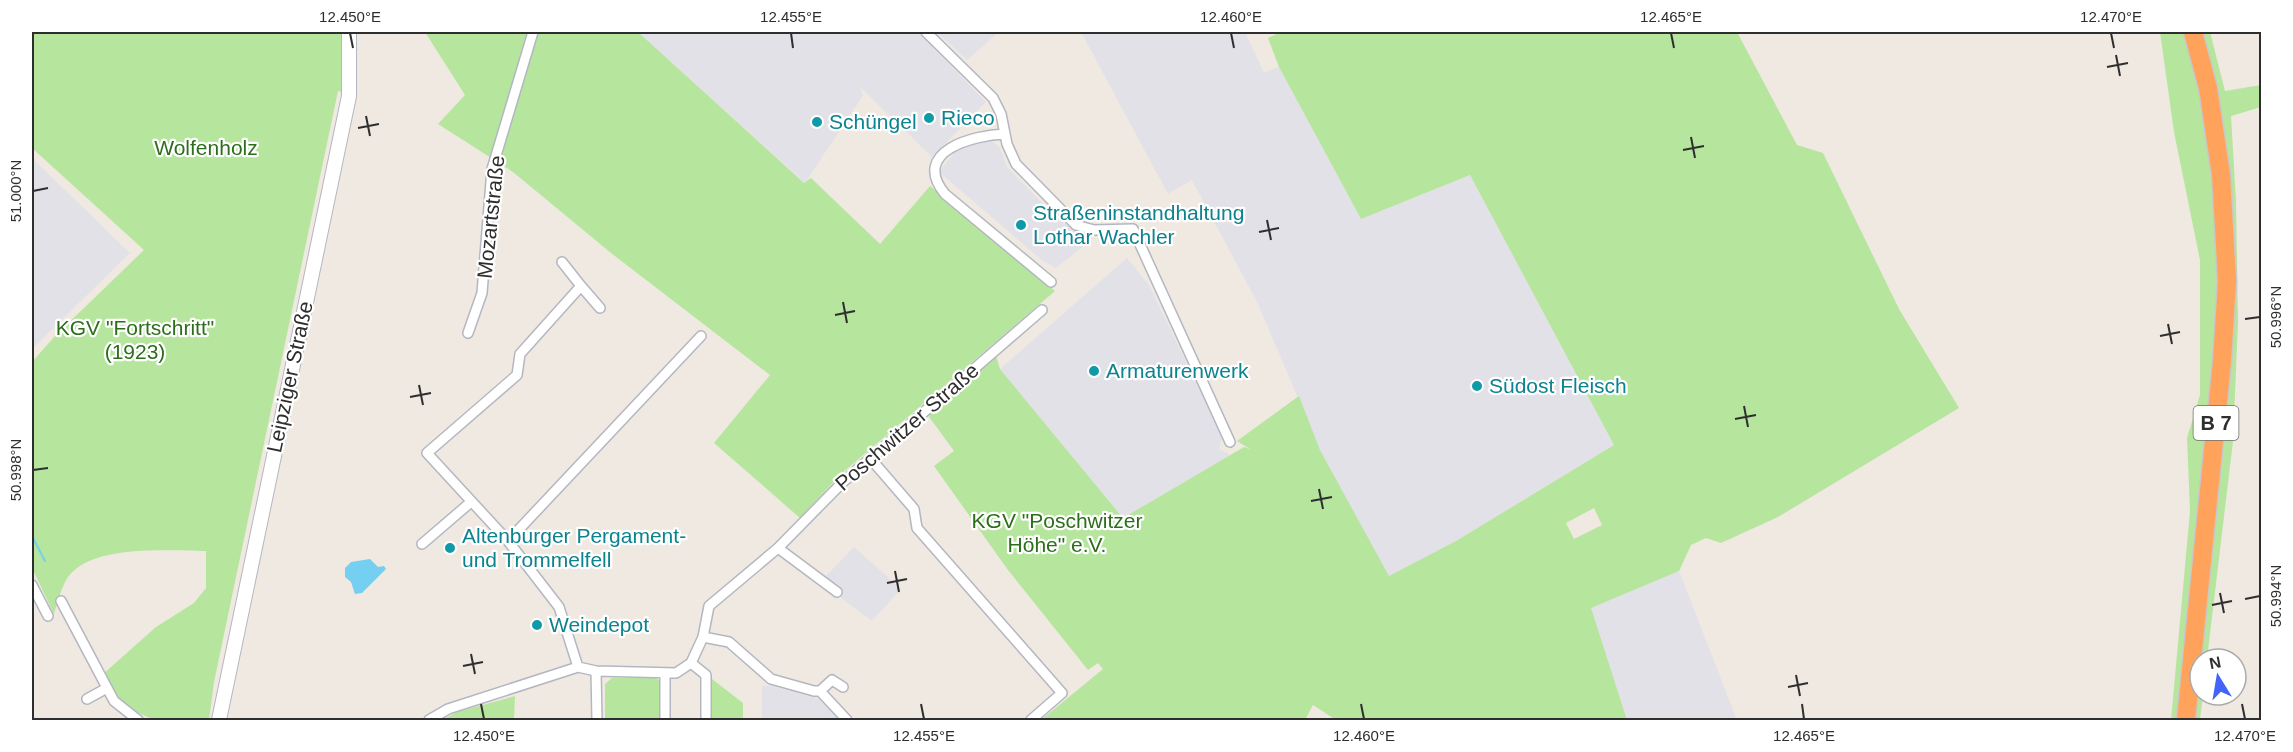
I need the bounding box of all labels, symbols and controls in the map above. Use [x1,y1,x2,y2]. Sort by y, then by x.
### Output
text: 12.450°E [319,8,381,25]
text: 12.455°E [760,8,822,25]
text: 12.460°E [1200,8,1262,25]
text: 12.465°E [1640,8,1702,25]
text: 12.470°E [2080,8,2142,25]
place label: Rieco [941,106,995,129]
place label: Schüngel [829,110,917,133]
marker: Rieco [922,111,936,125]
marker: Schüngel [810,115,824,129]
park label: Wolfenholz [154,136,258,159]
street label: Mozartstraße [473,154,508,280]
text: 51.000°N [7,160,24,222]
place label: Straßeninstandhaltung Lothar Wachler [1033,201,1244,248]
marker: Straßeninstandhaltung Lothar Wachler [1014,218,1028,232]
text: 50.996°N [2267,286,2284,348]
street label: Leipziger Straße [262,299,317,455]
park label: KGV "Fortschritt" (1923) [56,316,214,363]
street label: Poschwitzer Straße [830,358,983,495]
place label: Armaturenwerk [1106,359,1249,382]
marker: Armaturenwerk [1087,364,1101,378]
place label: Südost Fleisch [1489,374,1627,397]
marker: Südost Fleisch [1470,379,1484,393]
road number: B 7 [2194,406,2238,440]
text: 50.998°N [7,439,24,501]
park label: KGV "Poschwitzer Höhe" e.V. [972,509,1142,556]
place label: Altenburger Pergament- und Trommelfell [462,524,686,571]
marker: Altenburger Pergament- und Trommelfell [443,541,457,555]
text: 50.994°N [2267,565,2284,627]
place label: Weindepot [549,613,649,636]
marker: Weindepot [530,618,544,632]
north arrow [2188,647,2248,707]
text: N [2208,653,2223,672]
text: 12.450°E [453,727,515,744]
text: 12.455°E [893,727,955,744]
text: 12.460°E [1333,727,1395,744]
text: 12.465°E [1773,727,1835,744]
text: 12.470°E [2214,727,2276,744]

